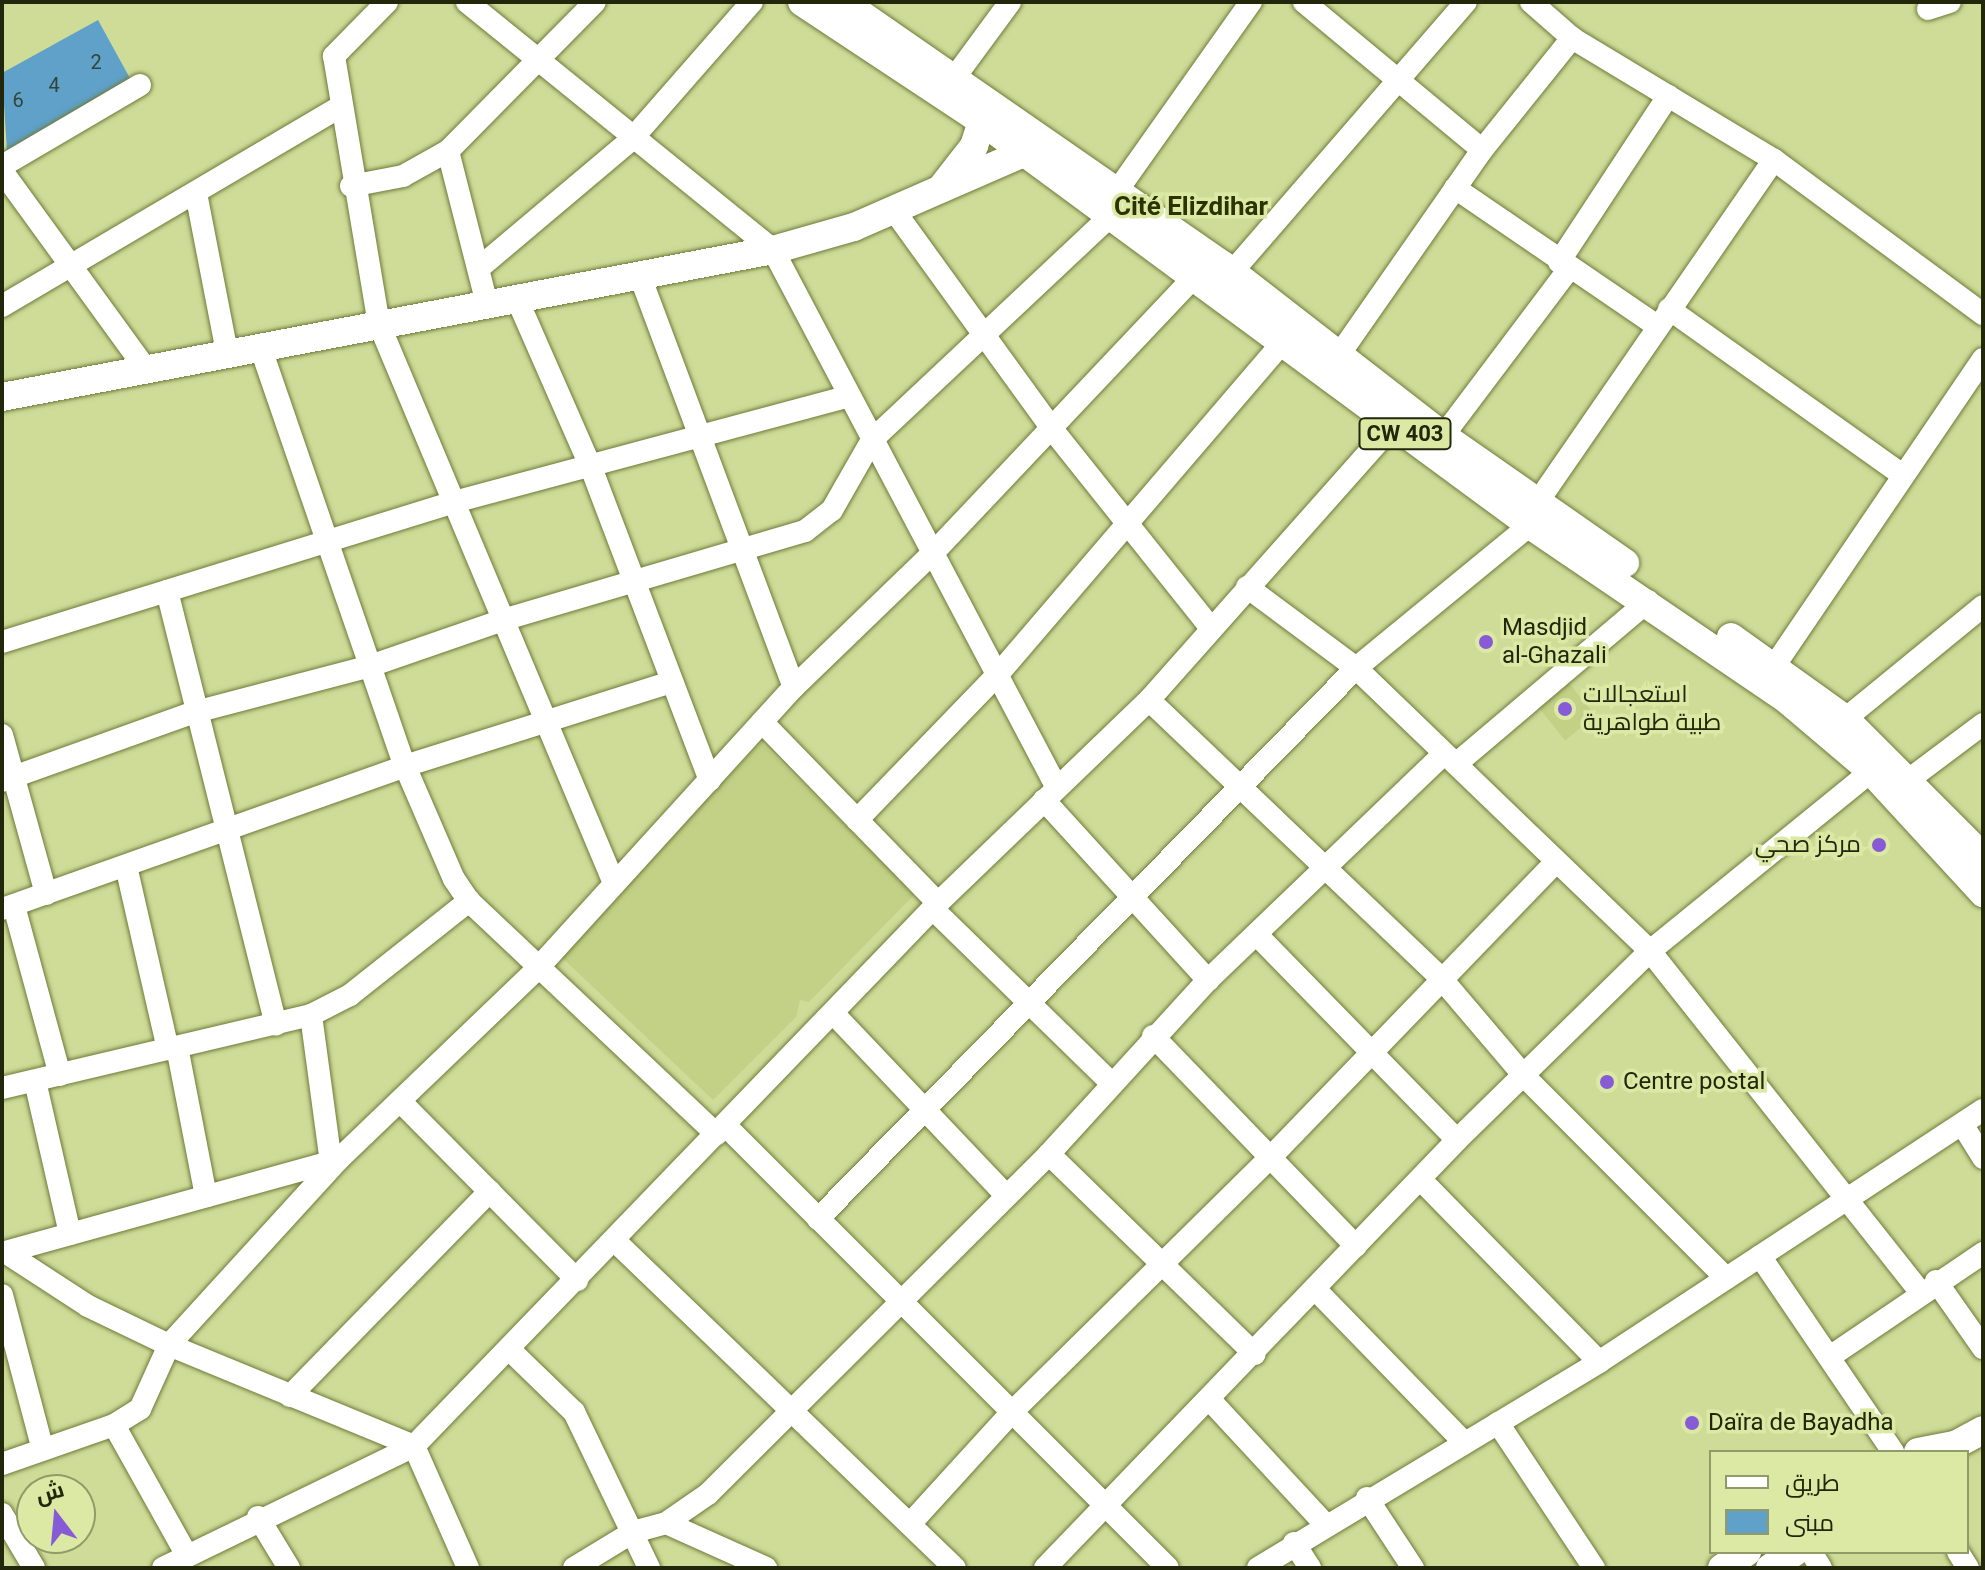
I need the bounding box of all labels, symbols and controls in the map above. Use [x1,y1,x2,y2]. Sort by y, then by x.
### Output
house number: 2 [90,50,102,74]
house number: 4 [48,73,60,97]
house number: 6 [12,88,24,112]
district label: Cité Elizdihar [1114,191,1268,223]
road number: CW 403 [1357,416,1453,452]
place label: Masdjid al-Ghazali [1502,614,1607,670]
marker: Masdjid al-Ghazali [1477,633,1495,651]
place label: استعجالات طبية طواهرية [1583,681,1721,737]
marker: استعجالات طبية طواهرية [1554,698,1576,720]
place label: مركز صحي [1755,831,1861,859]
marker: مركز صحي [1868,834,1890,856]
place label: Centre postal [1623,1068,1765,1096]
marker: Centre postal [1598,1073,1616,1091]
place label: Daïra de Bayadha [1708,1409,1894,1437]
marker: Daïra de Bayadha [1683,1414,1701,1432]
legend [1709,1450,1969,1554]
text: طريق [1785,1469,1840,1497]
north arrow [16,1474,96,1554]
text: ش [33,1476,67,1508]
text: مبنى [1785,1509,1834,1537]

